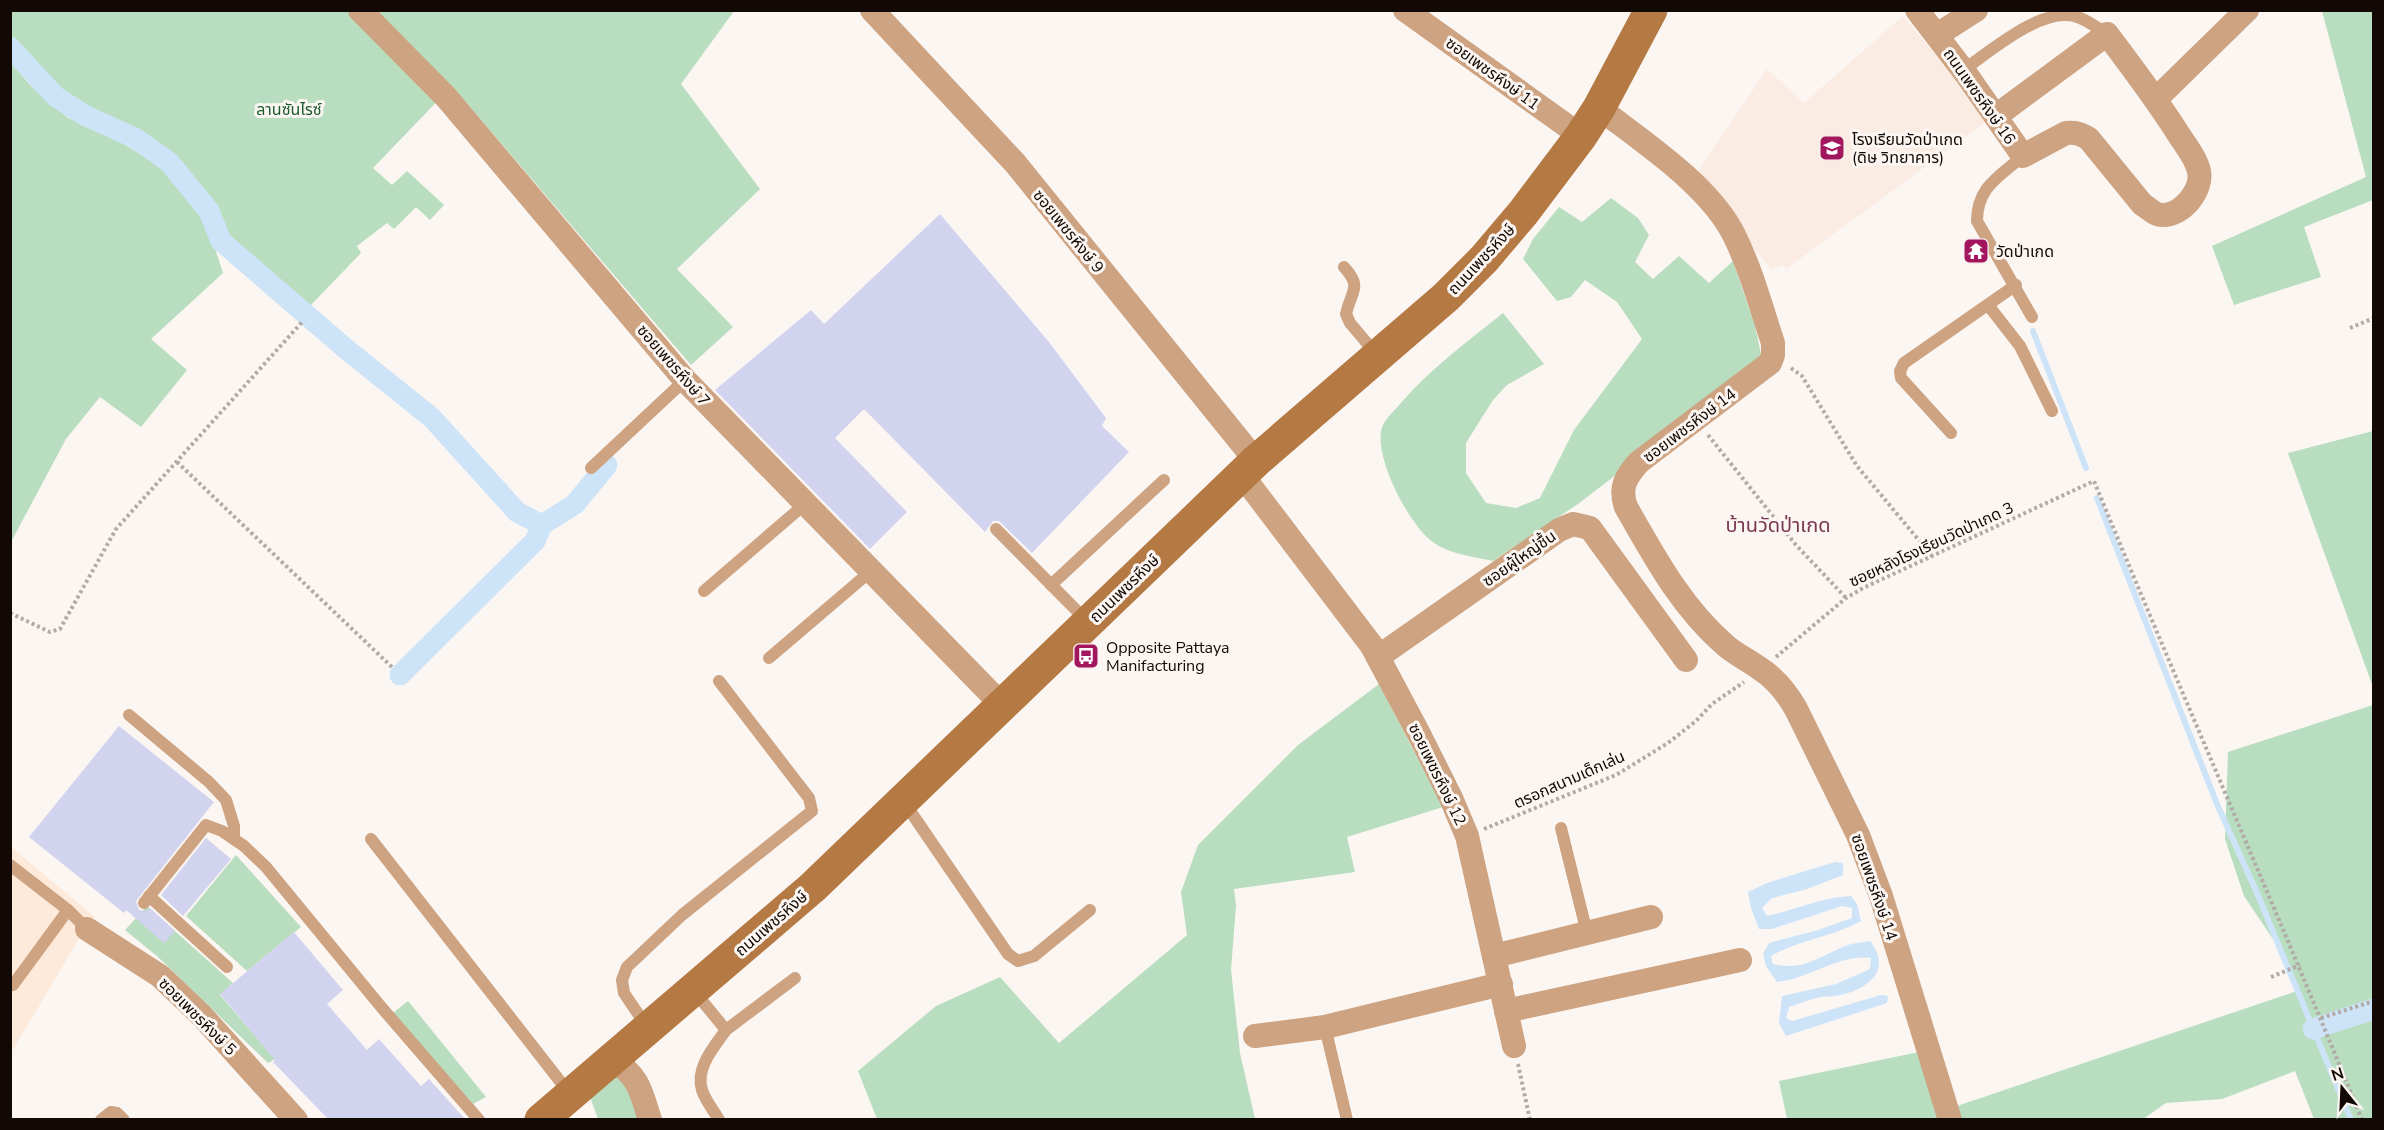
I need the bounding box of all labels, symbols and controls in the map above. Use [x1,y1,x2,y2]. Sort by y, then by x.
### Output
street label: ซอยเพชรหึงษ์ 11 [1441,32,1544,115]
street label: ถนนเพชรหึงษ์ 16 [1938,44,2021,149]
park label: ลานซันไรซ์ [256,99,322,121]
place label: โรงเรียนวัดป่าเกด (ดิษ วิทยาคาร) [1852,129,1963,169]
school or university icon: โรงเรียนวัดป่าเกด (ดิษ วิทยาคาร) [1817,133,1847,163]
street label: ซอยเพชรหึงษ์ 9 [1028,185,1109,278]
street label: ถนนเพชรหึงษ์ [1443,219,1520,300]
temple icon: วัดป่าเกด [1961,236,1991,266]
place label: วัดป่าเกด [1996,241,2054,263]
street label: ซอยเพชรหึงษ์ 7 [632,320,715,411]
street label: ซอยเพชรหึงษ์ 14 [1639,383,1741,468]
street label: ซอยหลังโรงเรียนวัดป่าเกด 3 [1845,497,2017,593]
district label: บ้านวัดป่าเกด [1725,512,1831,539]
street label: ซอยผู้ใหญ่ชื้น [1478,525,1561,592]
street label: ถนนเพชรหึงษ์ [1085,550,1165,628]
place label: Opposite Pattaya Manifacturing [1106,637,1230,677]
bus stop icon: Opposite Pattaya Manifacturing [1071,641,1101,671]
street label: ซอยเพชรหึงษ์ 12 [1403,720,1471,829]
street label: ตรอกสนามเด็กเล่น [1510,746,1629,814]
street label: ซอยเพชรหึงษ์ 14 [1846,831,1903,944]
street label: ถนนเพชรหึงษ์ [731,886,813,961]
street label: ซอยเพชรหึงษ์ 5 [154,973,241,1060]
north arrow [2312,1058,2372,1118]
text: N [2329,1062,2347,1087]

